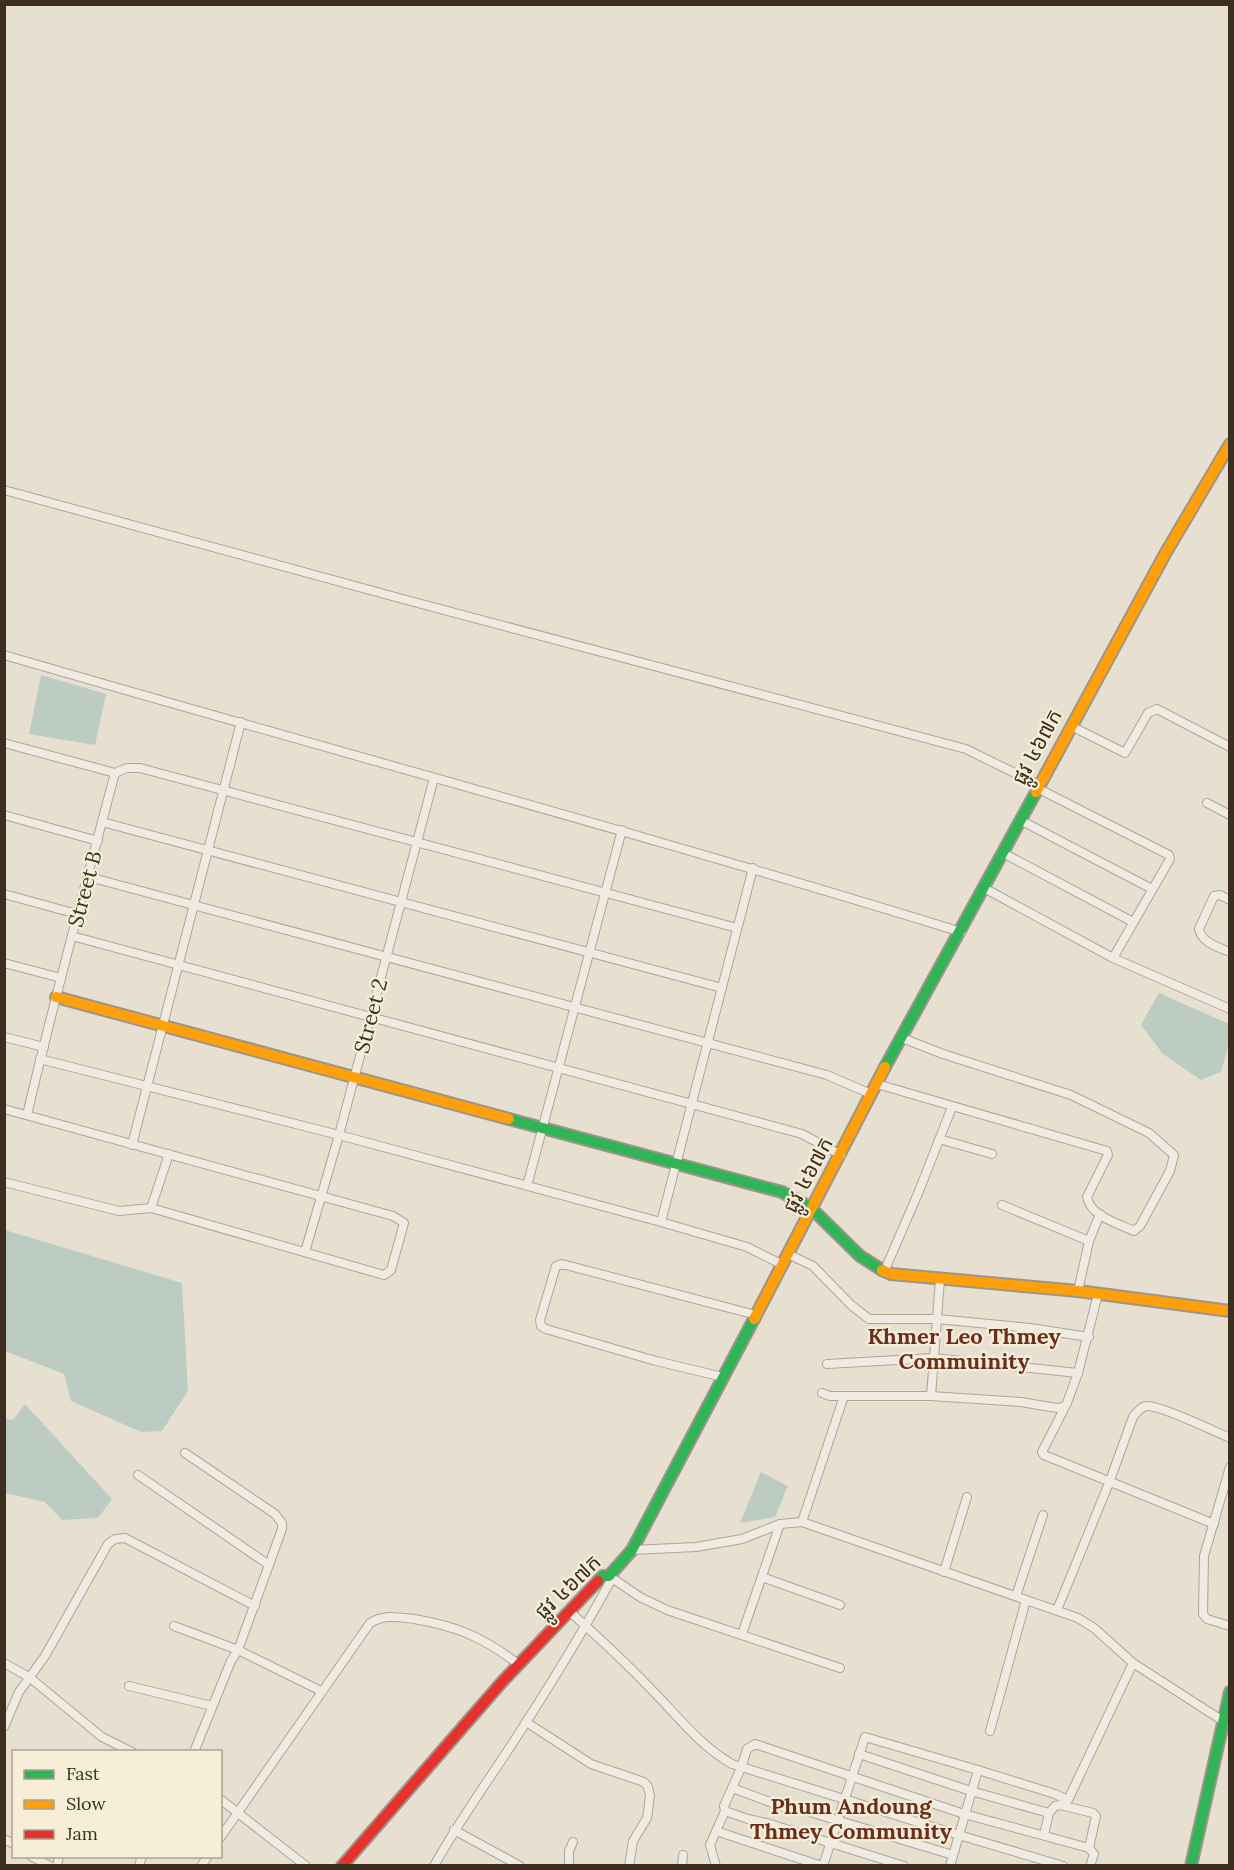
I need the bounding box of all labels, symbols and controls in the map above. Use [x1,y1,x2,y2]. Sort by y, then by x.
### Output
street label: ផ្លូវ ៤៦៧ក [1005,704,1073,792]
street label: Street B [61,848,108,930]
street label: Street 2 [348,976,393,1056]
street label: ផ្លូវ ៤៦៧ក [776,1132,844,1220]
district label: Khmer Leo Thmey Commuinity [867,1322,1061,1375]
street label: ផ្លូវ ៤៦៧ក [529,1548,611,1629]
legend [12,1750,222,1858]
text: Fast [66,1762,100,1785]
text: Slow [66,1792,106,1815]
district label: Phum Andoung Thmey Community [750,1792,953,1845]
text: Jam [65,1822,98,1845]

